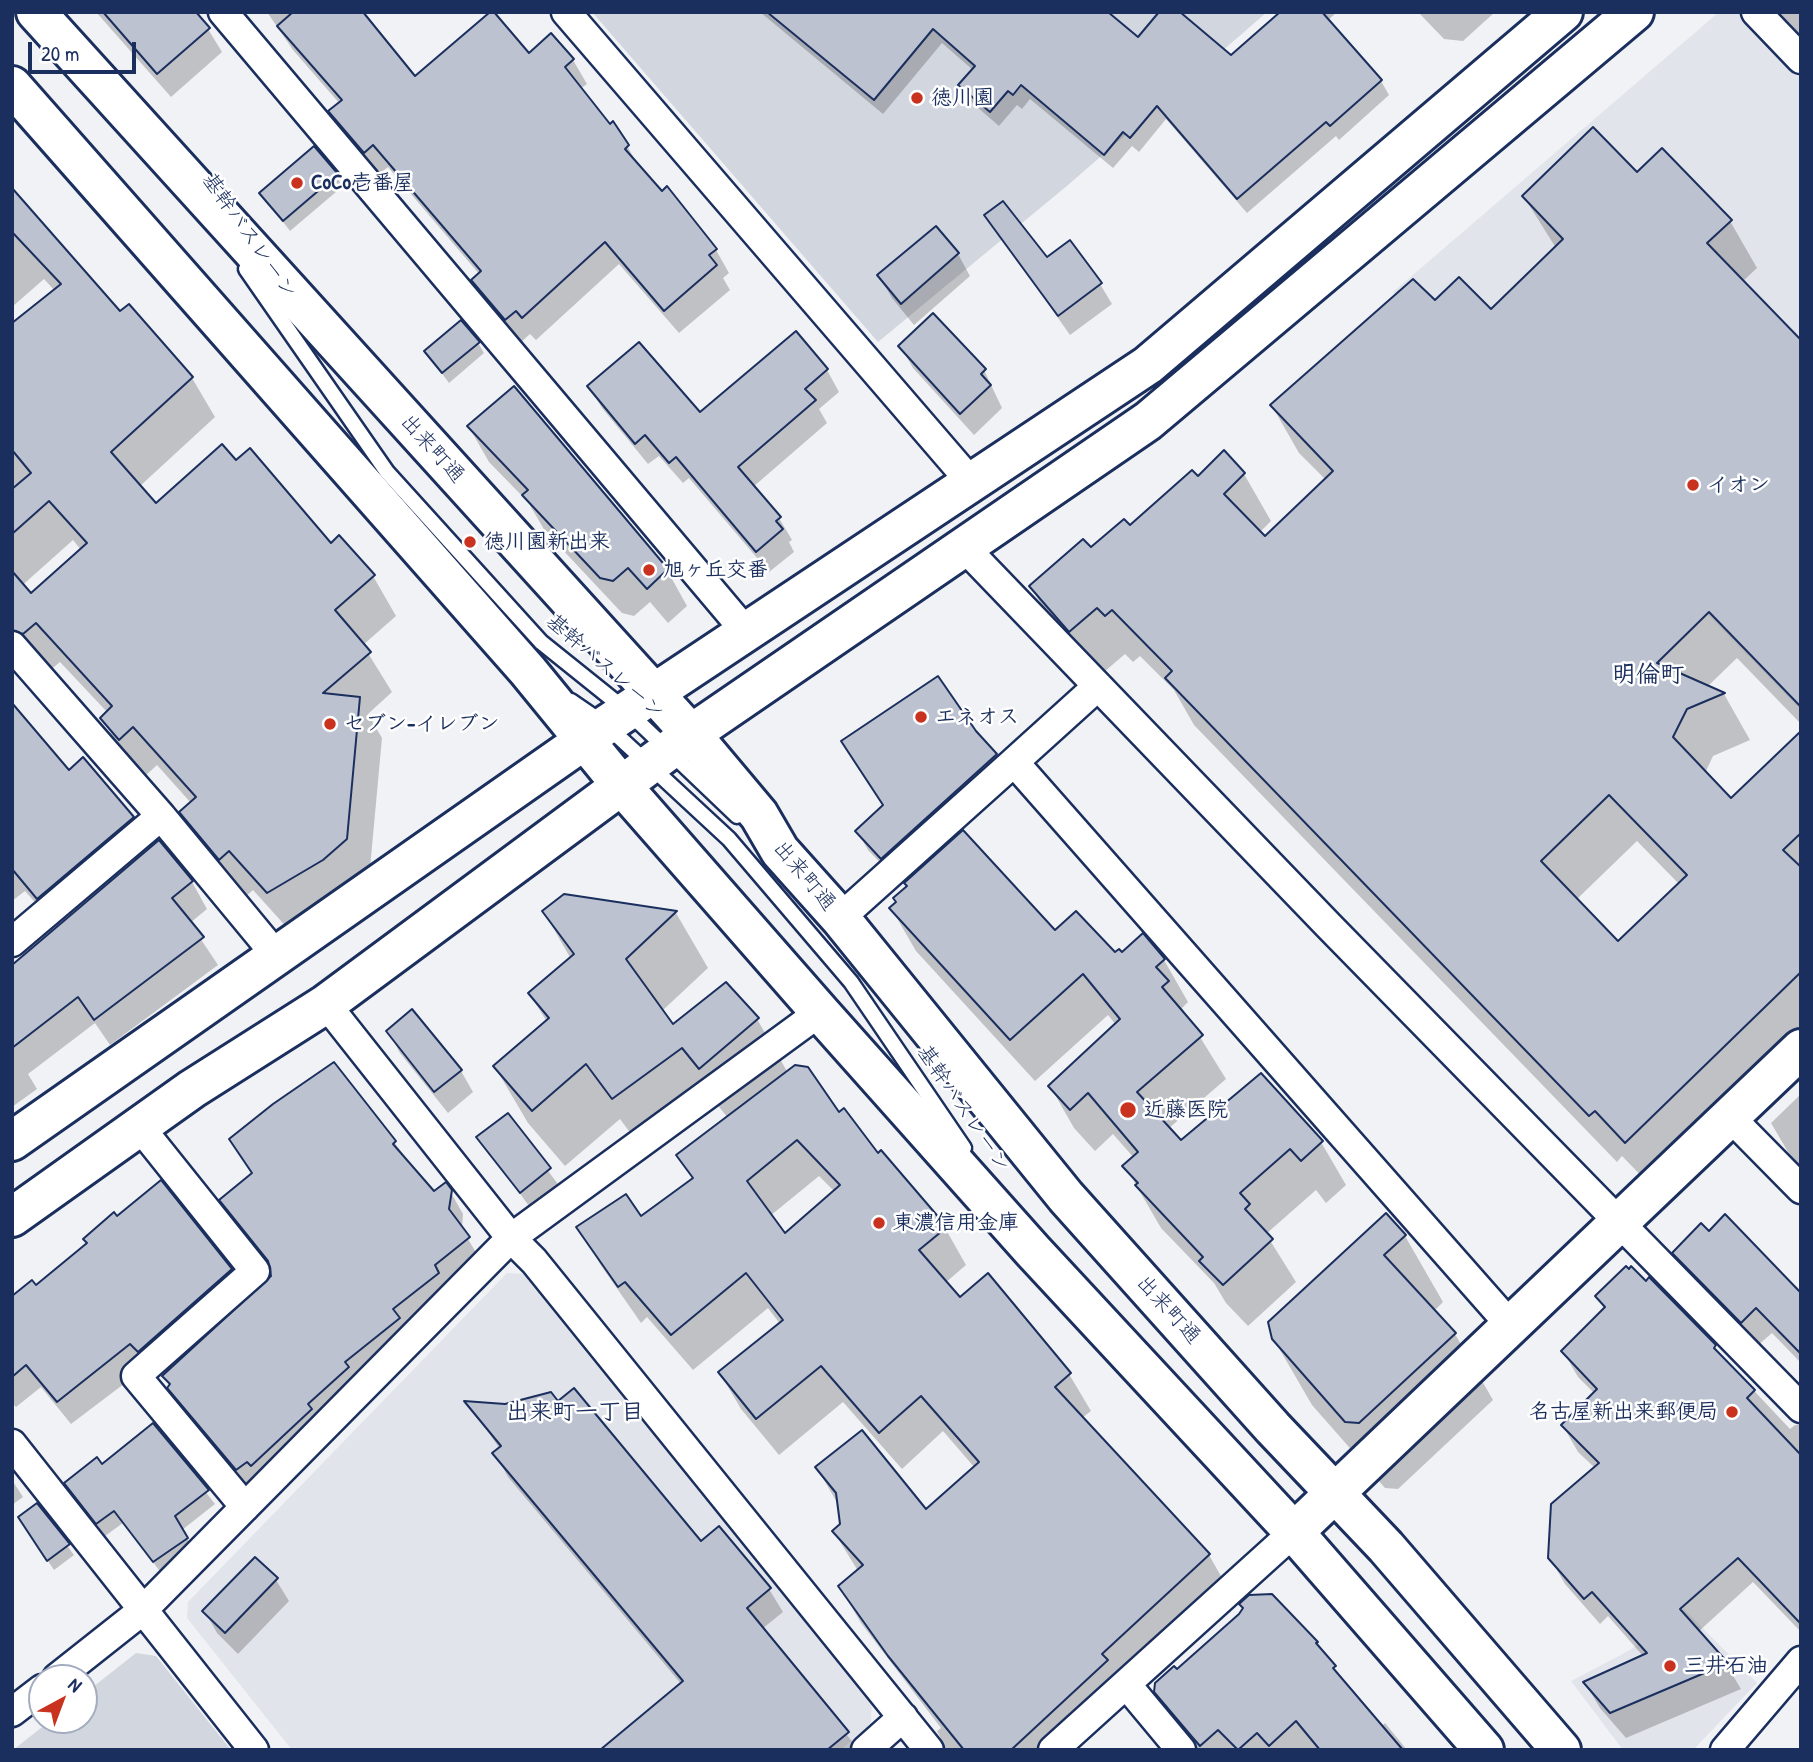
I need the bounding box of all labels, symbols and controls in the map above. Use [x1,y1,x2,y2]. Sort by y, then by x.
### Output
scale bar [32,28,140,72]
text: 20 m [41,39,79,68]
place label: 徳川園 [931,85,994,111]
marker: 徳川園 [909,90,925,106]
street label: 基幹バスレーン [196,168,302,304]
place label: CoCo壱番屋 [311,170,414,196]
marker: CoCo壱番屋 [289,175,305,191]
street label: 出来町通 [395,409,469,489]
place label: イオン [1707,472,1770,498]
marker: イオン [1685,477,1701,493]
place label: 徳川園新出来 [484,529,610,555]
marker: 徳川園新出来 [462,534,478,550]
place label: 旭ヶ丘交番 [663,557,768,583]
marker: 旭ヶ丘交番 [641,562,657,578]
street label: 基幹バスレーン [541,609,669,725]
district label: 明倫町 [1612,662,1684,690]
place label: エネオス [935,704,1019,730]
marker: エネオス [913,709,929,725]
place label: セブン-イレブン [344,711,499,737]
marker: セブン-イレブン [322,716,338,732]
street label: 出来町通 [767,836,841,916]
street label: 基幹バスレーン [911,1041,1015,1177]
place label: 近藤医院 [1144,1097,1228,1123]
marker: 近藤医院 [1118,1100,1138,1120]
place label: 東濃信用金庫 [893,1210,1019,1236]
marker: 東濃信用金庫 [871,1215,887,1231]
street label: 出来町通 [1131,1270,1205,1350]
district label: 出来町一丁目 [506,1399,644,1427]
place label: 名古屋新出来郵便局 [1529,1399,1718,1425]
marker: 名古屋新出来郵便局 [1724,1404,1740,1420]
place label: 三井石油 [1684,1653,1768,1679]
marker: 三井石油 [1662,1658,1678,1674]
north arrow [28,1664,98,1734]
text: N [63,1672,88,1698]

